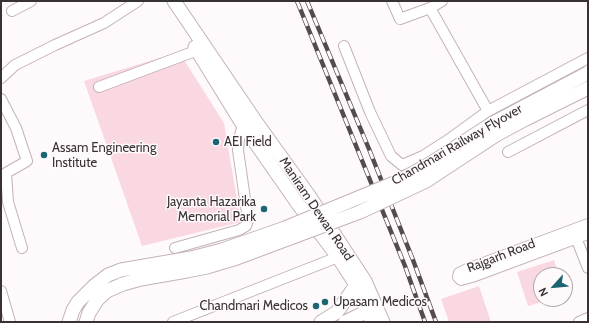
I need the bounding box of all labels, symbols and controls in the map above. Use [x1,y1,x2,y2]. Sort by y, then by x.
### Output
street label: Chandmari Railway Flyover [389,101,525,189]
place label: AEI Field [224,134,272,150]
marker: AEI Field [211,137,221,147]
place label: Assam Engineering Institute [52,140,156,171]
marker: Assam Engineering Institute [39,150,49,160]
street label: Maniram Dewan Road [276,154,356,264]
place label: Jayanta Hazarika Memorial Park [167,194,256,225]
marker: Jayanta Hazarika Memorial Park [259,204,269,214]
street label: Rajgarh Road [465,236,537,276]
north arrow [533,267,573,307]
text: N [535,285,551,299]
place label: Upasam Medicos [333,294,427,310]
marker: Upasam Medicos [320,297,330,307]
place label: Chandmari Medicos [199,298,308,314]
marker: Chandmari Medicos [311,301,321,311]

